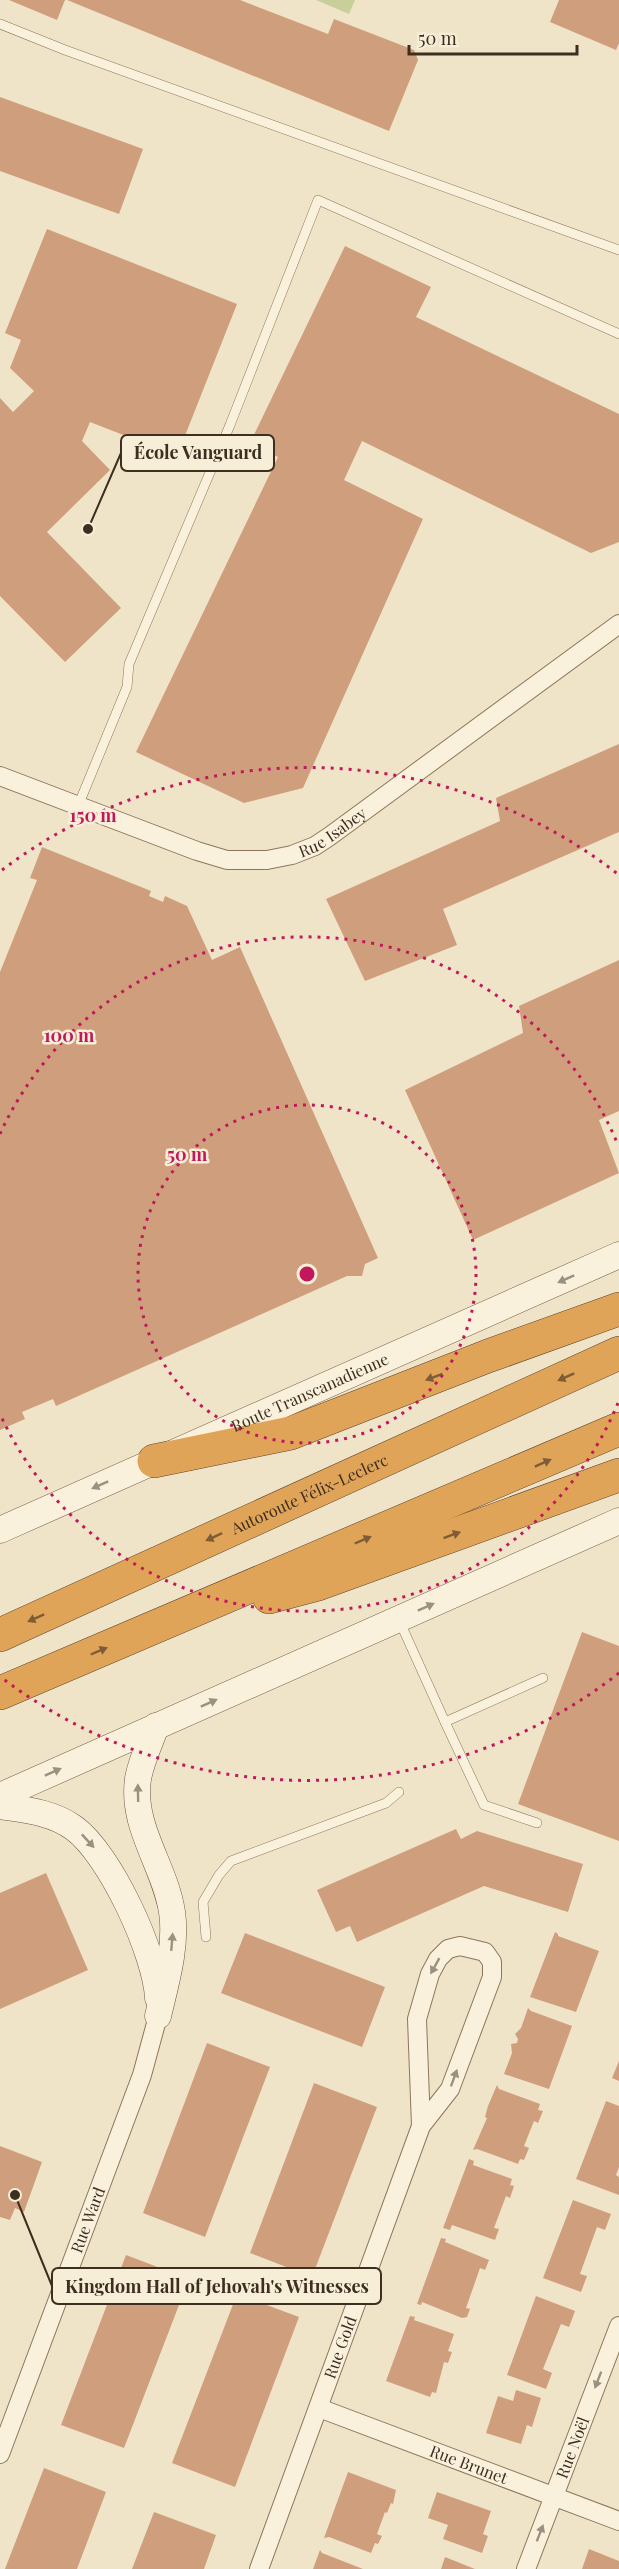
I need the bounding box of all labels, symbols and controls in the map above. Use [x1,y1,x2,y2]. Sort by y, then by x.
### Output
scale bar [409,18,577,56]
text: 50 m [418,26,457,50]
callout: École Vanguard [121,435,274,471]
text: École Vanguard [134,440,262,464]
street label: Rue Isabey [295,802,370,861]
text: 150 m [69,803,117,827]
text: 100 m [44,1023,95,1047]
text: 50 m [167,1142,208,1166]
centre of rings [297,1264,317,1284]
one-way arrow [557,1274,574,1283]
street label: Route Transcanadienne [228,1348,392,1436]
one-way arrow [424,1372,442,1382]
one-way arrow [556,1372,574,1382]
street label: Autoroute Félix-Leclerc [226,1449,391,1539]
one-way arrow [534,1458,552,1468]
one-way arrow [92,1481,109,1490]
one-way arrow [443,1530,461,1539]
one-way arrow [204,1532,222,1542]
one-way arrow [355,1535,372,1544]
one-way arrow [417,1601,435,1611]
one-way arrow [28,1614,45,1623]
one-way arrow [90,1646,108,1656]
one-way arrow [201,1698,218,1707]
one-way arrow [45,1768,62,1777]
one-way arrow [134,1783,143,1802]
one-way arrow [80,1834,94,1848]
one-way arrow [167,1933,177,1952]
one-way arrow [430,1958,440,1975]
one-way arrow [450,2069,460,2087]
street label: Rue Ward [65,2184,109,2256]
callout: Kingdom Hall of Jehovah's Witnesses [52,2268,381,2304]
text: Kingdom Hall of Jehovah's Witnesses [65,2274,369,2298]
street label: Rue Gold [319,2313,361,2381]
one-way arrow [593,2372,603,2390]
street label: Rue Noël [551,2413,593,2481]
street label: Rue Brunet [427,2440,511,2488]
one-way arrow [536,2524,546,2542]

